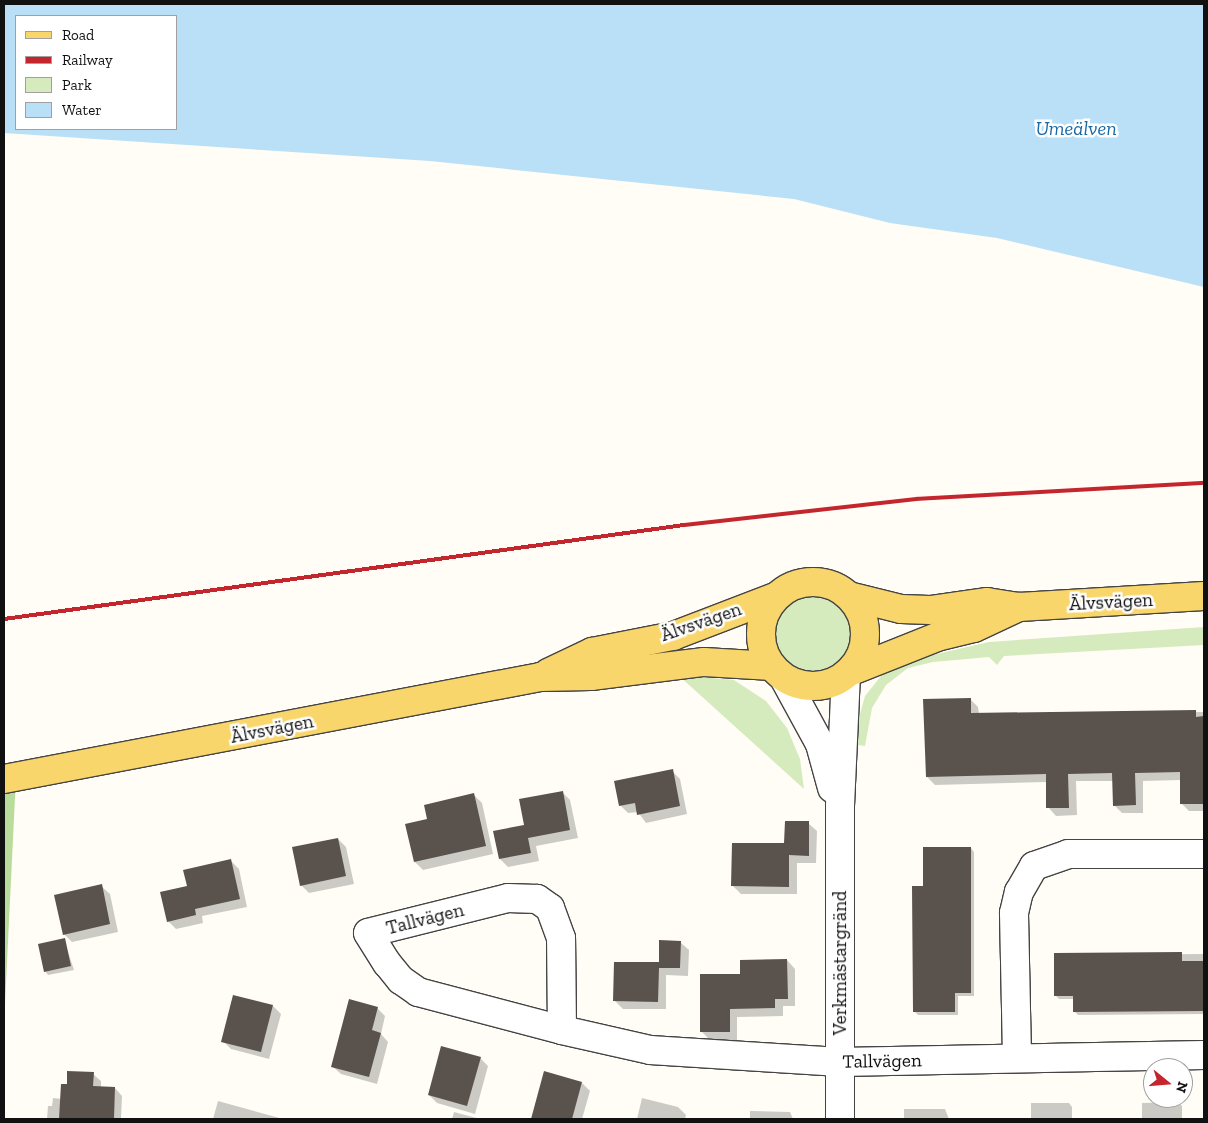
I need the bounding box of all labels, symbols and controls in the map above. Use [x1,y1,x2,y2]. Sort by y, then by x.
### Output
legend [15,15,178,130]
text: Road [62,26,94,44]
text: Railway [62,51,113,69]
text: Park [62,76,92,94]
text: Water [62,101,102,119]
water label: Umeälven [1035,116,1117,140]
street label: Älvsvägen [1068,588,1154,616]
street label: Älvsvägen [658,598,744,646]
street label: Älvsvägen [229,710,315,748]
street label: Verkmästargränd [829,891,851,1035]
street label: Tallvägen [384,898,466,940]
street label: Tallvägen [842,1049,922,1073]
north arrow [1143,1058,1193,1108]
text: N [1172,1080,1192,1095]

